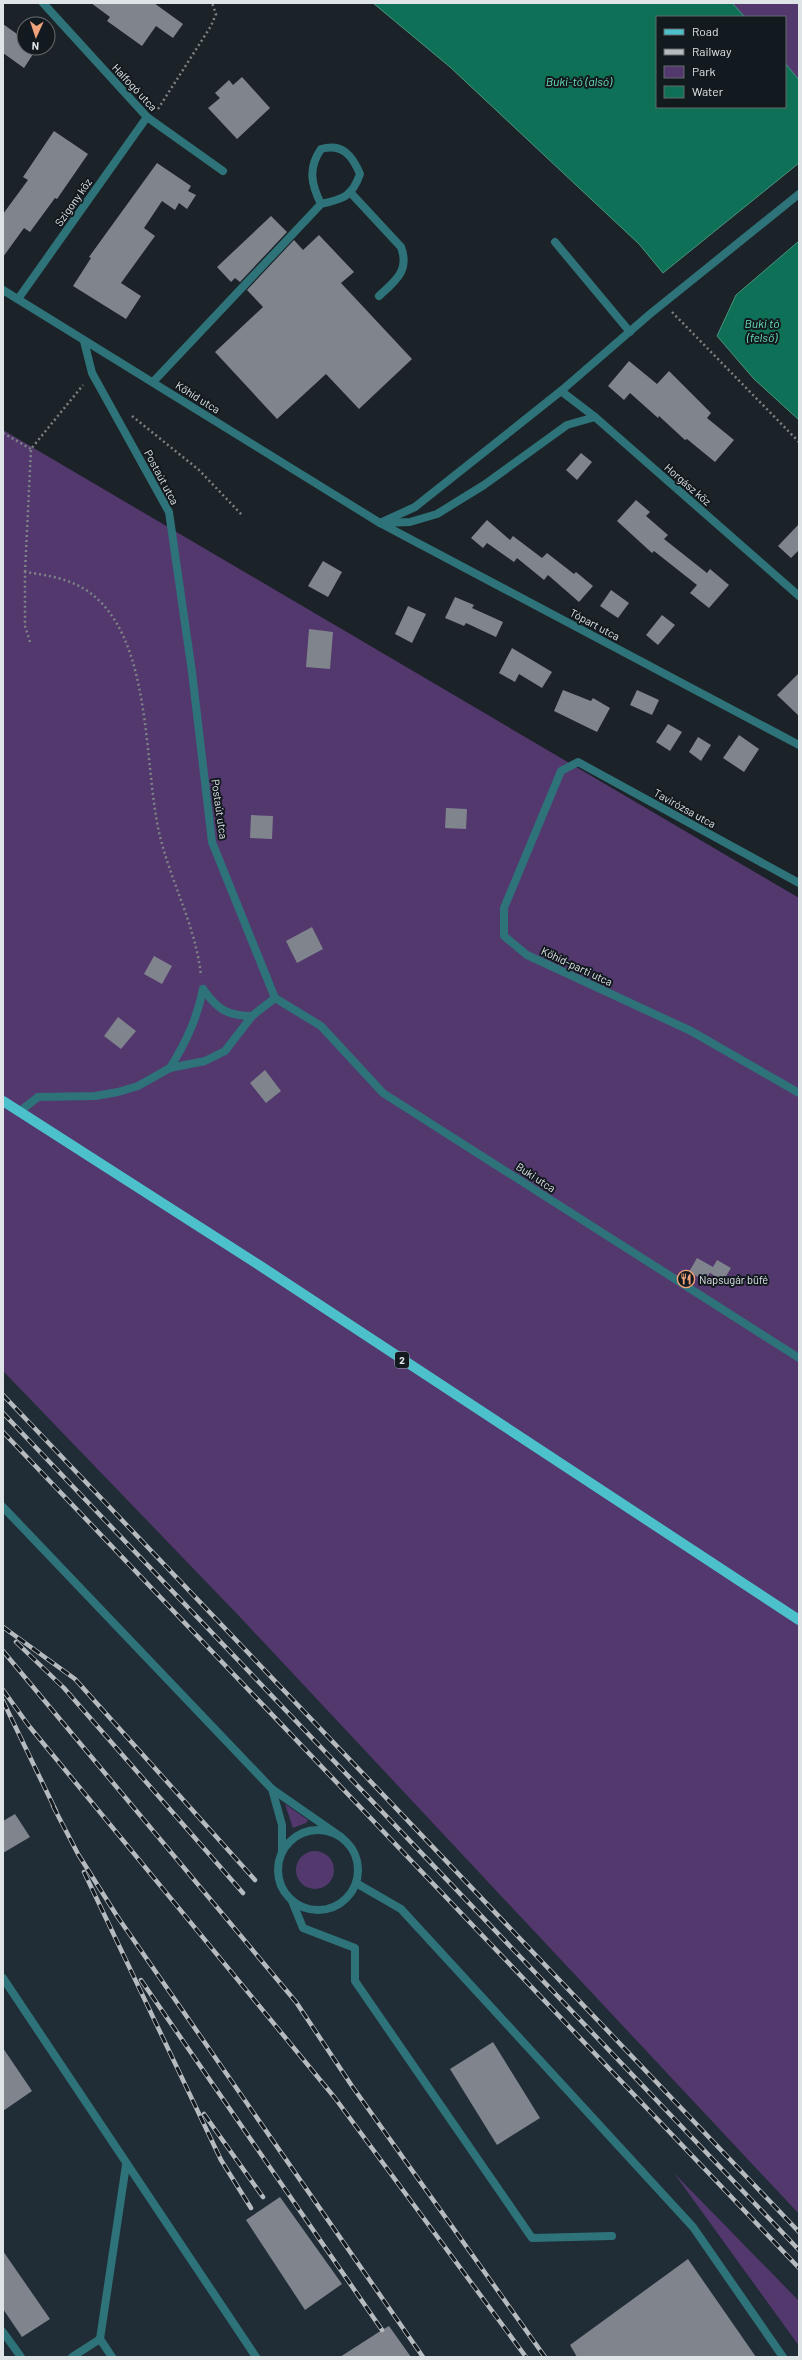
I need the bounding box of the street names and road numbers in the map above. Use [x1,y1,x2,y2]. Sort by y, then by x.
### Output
street label: Halfogó utca [110,61,160,113]
street label: Szigony köz [52,176,94,228]
street label: Kőhíd utca [173,378,223,416]
street label: Postaút utca [142,447,182,507]
street label: Horgász köz [662,460,714,508]
street label: Tópart utca [568,605,622,643]
street label: Postaút utca [209,778,231,840]
street label: Tavirózsa utca [652,786,718,830]
street label: Kőhíd-parti utca [539,944,615,988]
street label: Buki utca [514,1160,558,1194]
road number: 2 [395,1352,409,1368]

